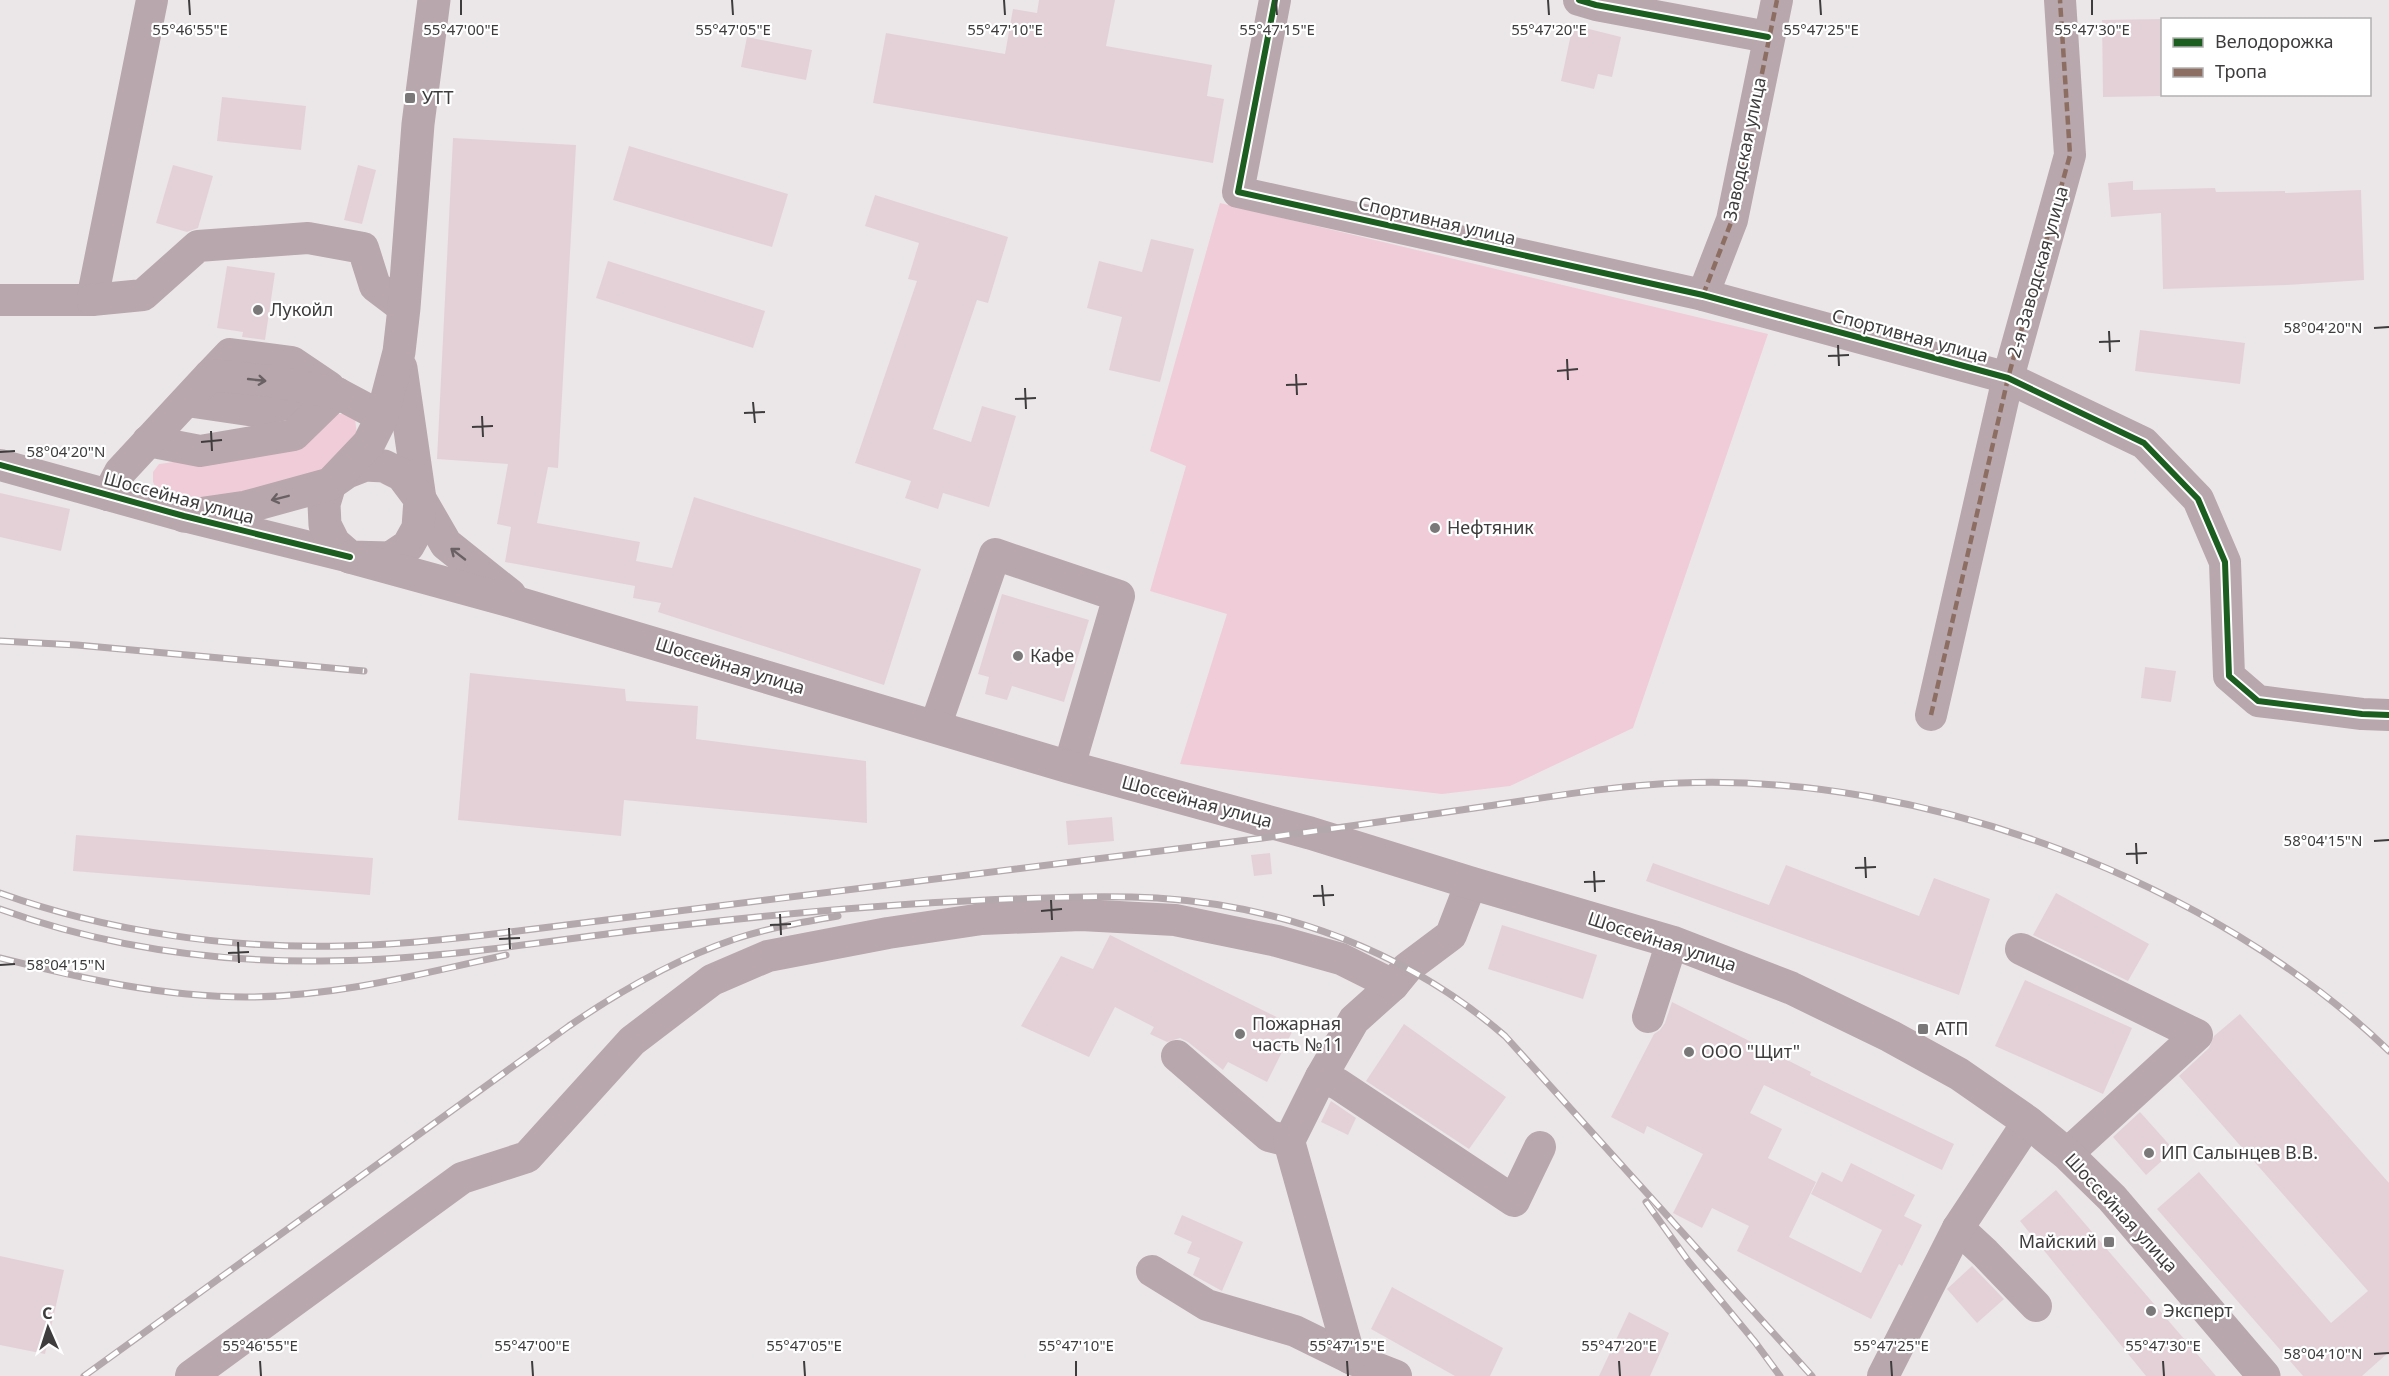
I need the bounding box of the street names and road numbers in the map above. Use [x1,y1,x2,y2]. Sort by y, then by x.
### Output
street label: Заводская улица [1717,75,1771,223]
street label: 2-я Заводская улица [2001,183,2073,360]
street label: Спортивная улица [1356,190,1518,250]
street label: Спортивная улица [1830,303,1991,367]
street label: Шоссейная улица [101,465,257,529]
street label: Шоссейная улица [653,631,808,699]
street label: Шоссейная улица [1119,769,1275,833]
street label: Шоссейная улица [1585,906,1740,976]
street label: Шоссейная улица [2060,1147,2183,1277]

